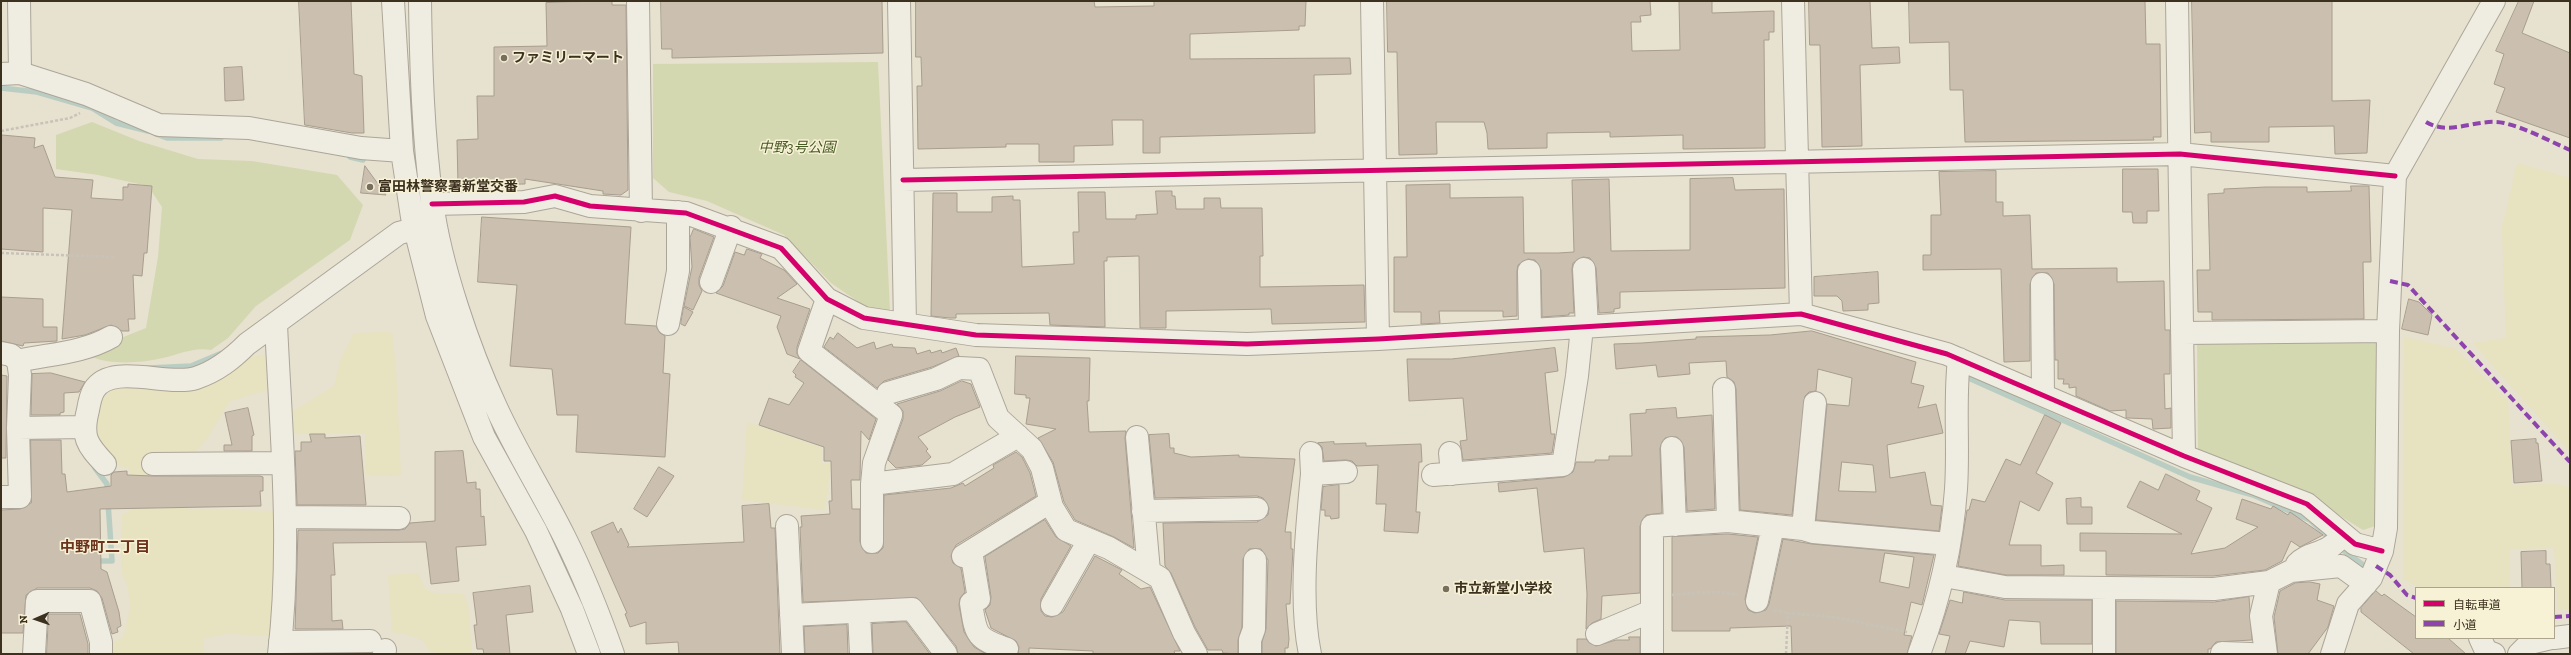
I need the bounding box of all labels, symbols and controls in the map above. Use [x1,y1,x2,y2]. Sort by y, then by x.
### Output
place label: ファミリーマート [512,50,624,66]
marker: ファミリーマート [499,53,509,63]
park label: 中野3号公園 [758,140,836,156]
place label: 富田林警察署新堂交番 [378,179,518,195]
marker: 富田林警察署新堂交番 [365,182,375,192]
district label: 中野町二丁目 [60,539,150,557]
place label: 市立新堂小学校 [1454,581,1552,597]
marker: 市立新堂小学校 [1441,584,1451,594]
legend [2415,587,2555,639]
text: 自転車道 [2453,598,2501,612]
north arrow [16,599,56,639]
text: N [17,615,30,624]
text: 小道 [2453,618,2477,632]

